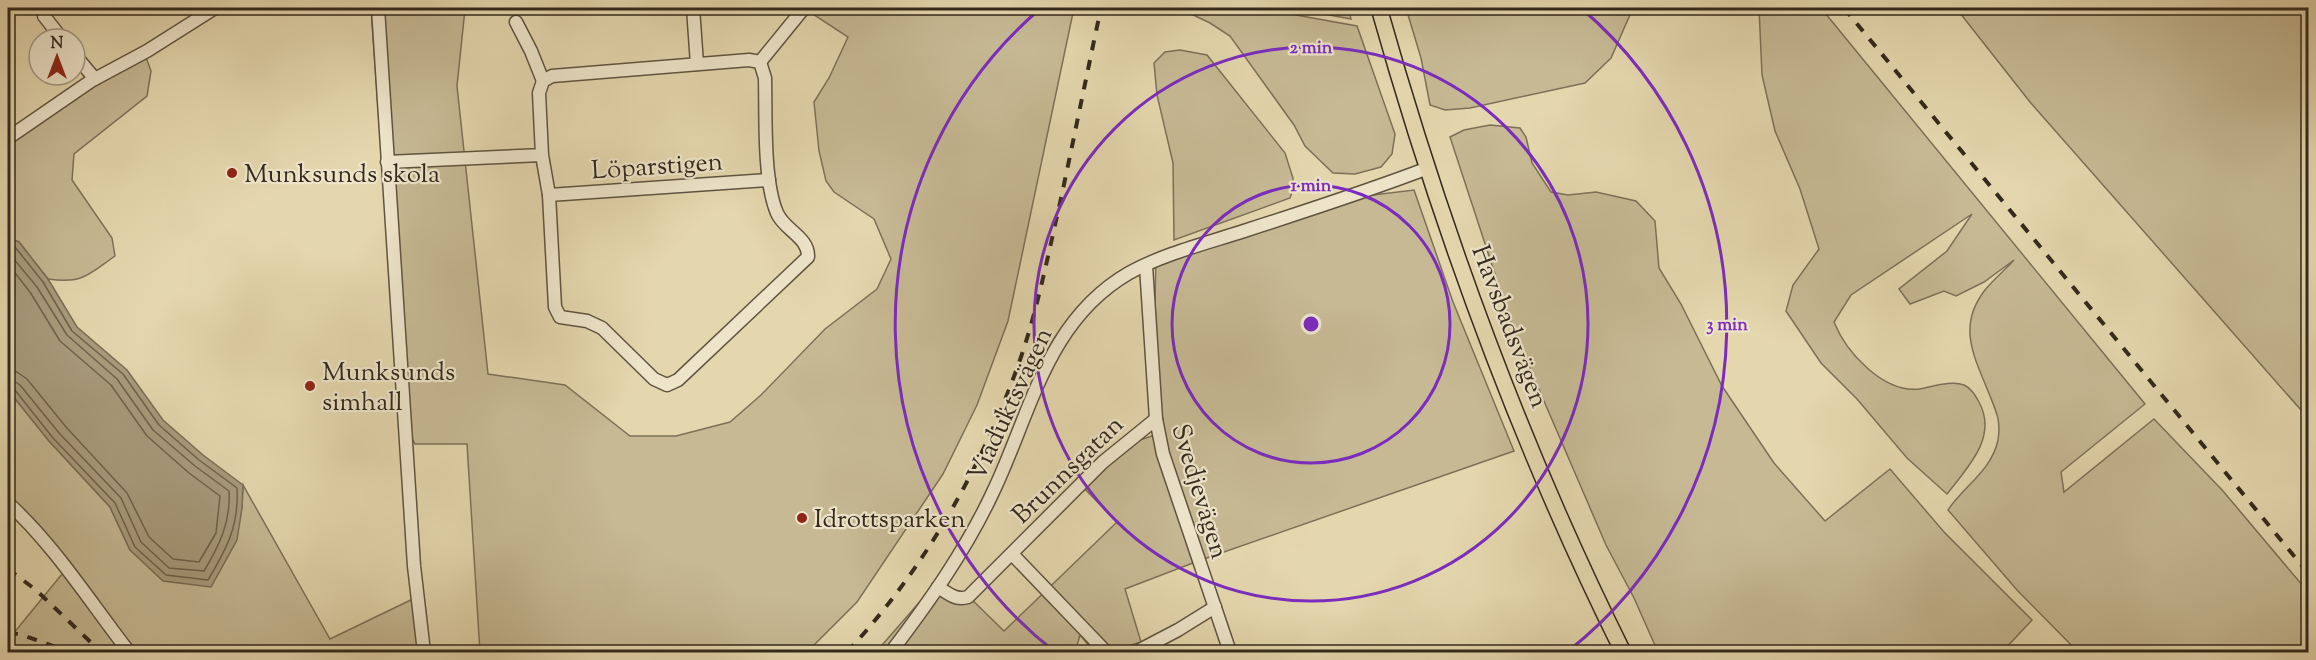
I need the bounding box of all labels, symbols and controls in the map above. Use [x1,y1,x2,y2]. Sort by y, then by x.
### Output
north arrow [27,27,87,87]
text: N [51,33,64,56]
text: 2 min [1290,36,1333,62]
street label: Löparstigen [590,144,724,191]
place label: Munksunds skola [244,157,440,194]
marker: Munksunds skola [225,166,239,180]
text: 1 min [1291,174,1332,200]
street label: Havsbadsvägen [1461,240,1557,414]
text: 3 min [1706,313,1748,339]
centre of rings [1301,314,1321,334]
street label: Viaduktsvägen [959,322,1063,488]
place label: Munksunds simhall [322,355,455,422]
marker: Munksunds simhall [303,379,317,393]
street label: Brunnsgatan [1005,408,1133,534]
street label: Svedjevägen [1161,420,1237,564]
place label: Idrottsparken [814,502,966,539]
marker: Idrottsparken [795,511,809,525]

